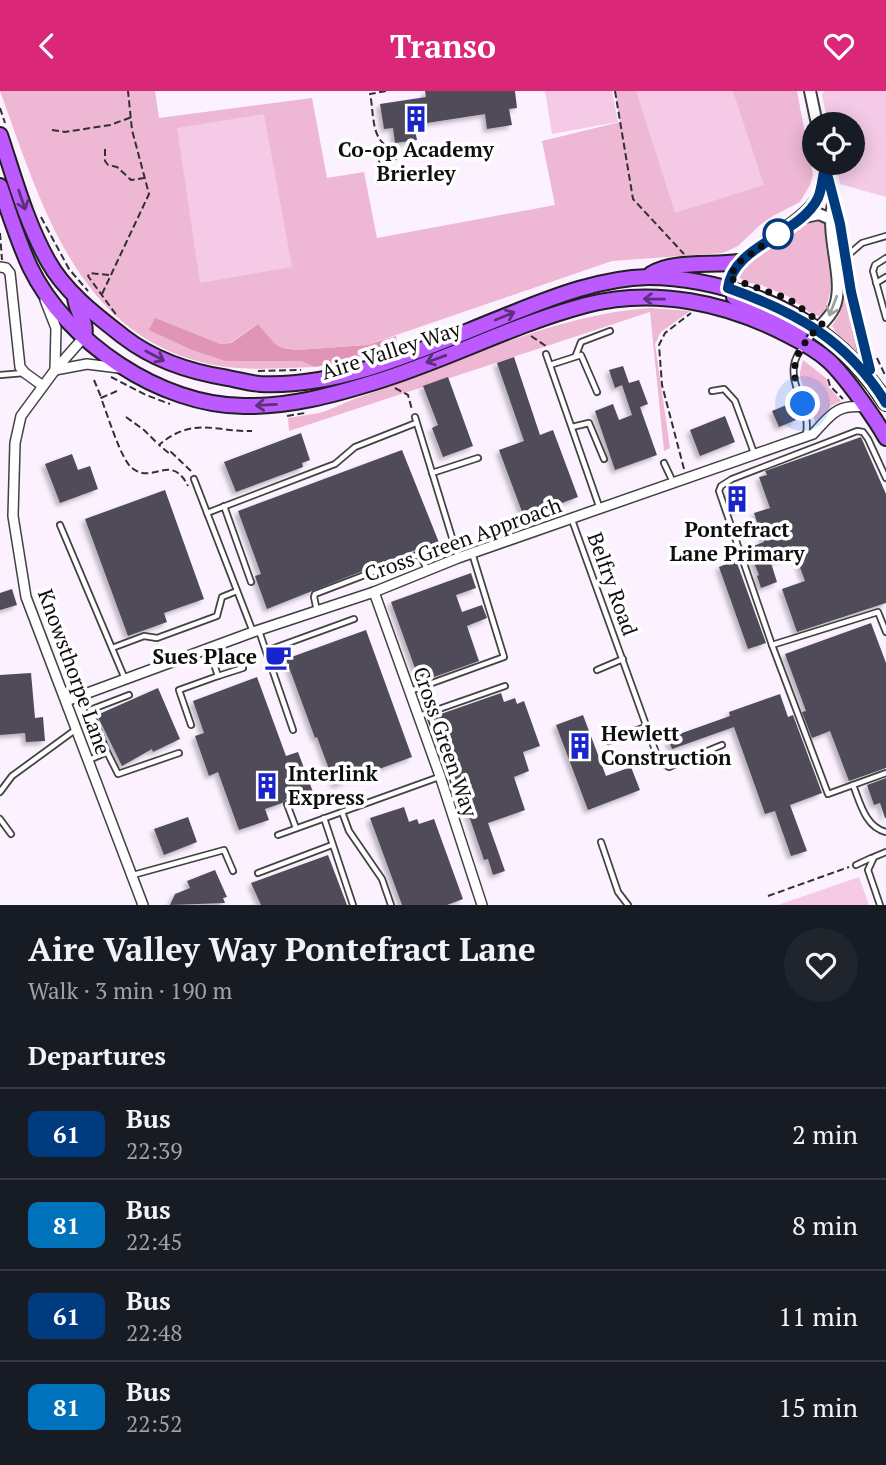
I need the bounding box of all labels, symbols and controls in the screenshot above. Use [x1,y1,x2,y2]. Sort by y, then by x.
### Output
text: Transo [390,25,496,67]
icon: back [28,27,66,65]
icon: heart [820,27,858,65]
building icon: Co-op Academy Brierley [401,104,431,134]
map controls [802,112,865,175]
button: locate [802,112,865,175]
place label: Co-op Academy Brierley [338,135,495,187]
one-way arrow [16,189,29,211]
unlabelled marker [763,219,793,249]
one-way arrow [643,292,666,305]
one-way arrow [826,294,839,316]
one-way arrow [494,308,515,321]
street label: Aire Valley Way [317,314,464,386]
one-way arrow [144,350,165,364]
one-way arrow [426,354,448,366]
your location [785,386,820,421]
one-way arrow [256,399,278,412]
building icon: Pontefract Lane Primary [722,484,752,514]
street label: Cross Green Approach [360,490,565,588]
place label: Pontefract Lane Primary [669,515,805,567]
street label: Belfry Road [581,528,645,639]
street label: Knowsthorpe Lane [32,585,118,758]
place label: Sues Place [153,642,257,670]
cafe icon: Sues Place [263,642,293,672]
street label: Cross Green Way [407,663,485,821]
place label: Hewlett Construction [601,719,732,771]
building icon: Hewlett Construction [565,731,595,761]
place label: Interlink Express [288,759,379,811]
building icon: Interlink Express [252,771,282,801]
text: Aire Valley Way Pontefract Lane [28,927,536,970]
button: heart [784,928,858,1002]
text: Walk · 3 min · 190 m [28,975,232,1006]
text: Departures [28,1038,166,1072]
text: Bus [126,1101,171,1135]
text: 2 min [792,1117,858,1151]
text: 61 [53,1118,80,1150]
text: 22:39 [126,1135,183,1166]
text: Bus [126,1192,171,1226]
text: 8 min [792,1208,858,1242]
text: 81 [53,1209,80,1241]
text: 22:45 [126,1226,183,1257]
text: Bus [126,1283,171,1317]
text: 11 min [778,1299,858,1333]
text: 61 [53,1300,80,1332]
text: 22:48 [126,1317,183,1348]
text: Bus [126,1374,171,1408]
text: 15 min [778,1390,858,1424]
text: 81 [53,1391,80,1423]
text: 22:52 [126,1408,183,1439]

